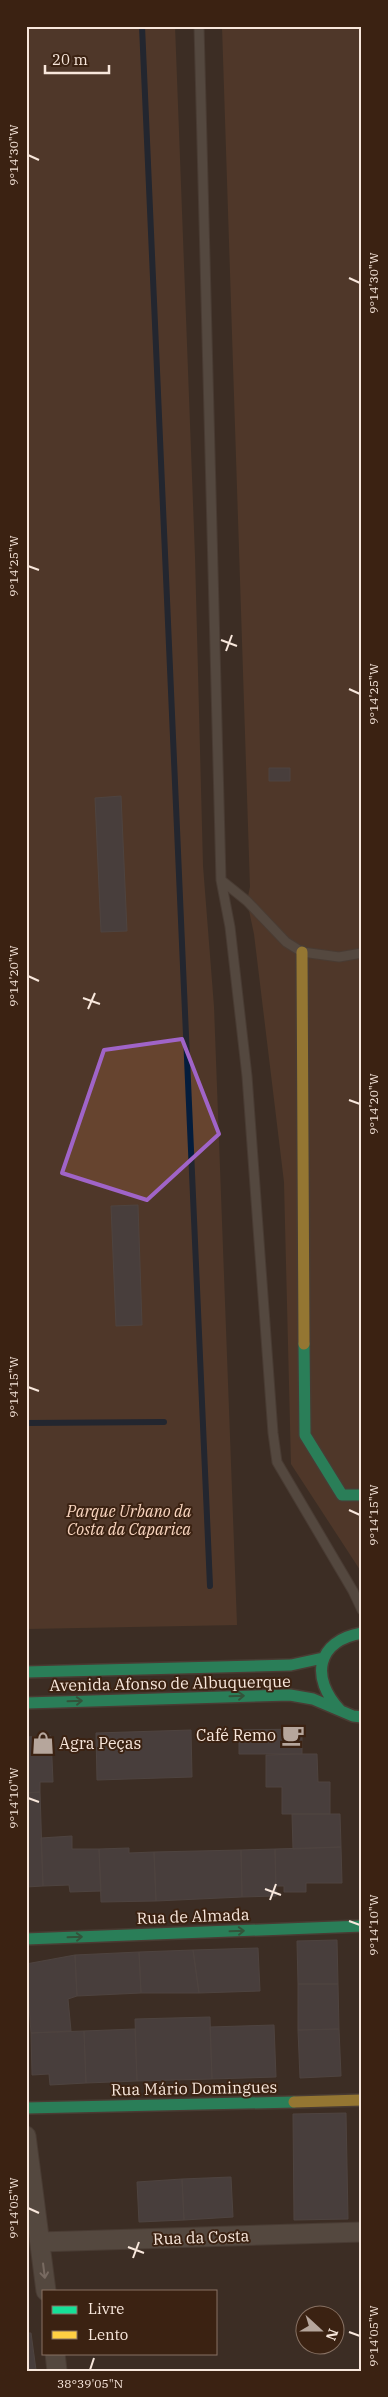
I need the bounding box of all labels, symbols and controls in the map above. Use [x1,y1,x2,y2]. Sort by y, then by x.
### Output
scale bar [45,42,109,74]
text: 20 m [52,50,88,69]
text: 9°14'30"W [6,124,21,186]
text: 9°14'30"W [366,252,381,314]
text: 9°14'25"W [6,535,21,597]
text: 9°14'25"W [366,663,381,725]
text: 9°14'20"W [6,945,21,1007]
text: 9°14'20"W [366,1073,381,1135]
text: 9°14'15"W [6,1356,21,1418]
text: 9°14'15"W [366,1484,381,1546]
park label: Parque Urbano da Costa da Caparica [66,1501,192,1539]
street label: Avenida Afonso de Albuquerque [49,1671,291,1695]
one-way arrow [229,1692,245,1701]
one-way arrow [66,1696,83,1706]
cafe icon: Café Remo [280,1722,306,1748]
place label: Café Remo [196,1725,276,1745]
shop icon: Agra Peças [30,1730,56,1756]
place label: Agra Peças [59,1733,141,1753]
text: 9°14'10"W [6,1767,21,1829]
text: 9°14'10"W [366,1894,381,1956]
street label: Rua de Almada [136,1904,250,1928]
one-way arrow [229,1926,245,1935]
one-way arrow [66,1932,83,1942]
street label: Rua Mário Domingues [111,2077,277,2099]
text: 9°14'05"W [6,2177,21,2239]
street label: Rua da Costa [152,2225,250,2249]
one-way arrow [39,2263,49,2279]
legend [42,2290,218,2354]
text: Livre [88,2299,124,2318]
north arrow [296,2304,346,2354]
text: 9°14'05"W [366,2305,381,2367]
text: Lento [88,2325,128,2344]
text: N [322,2326,343,2343]
text: 38°39'05"N [57,2376,123,2391]

